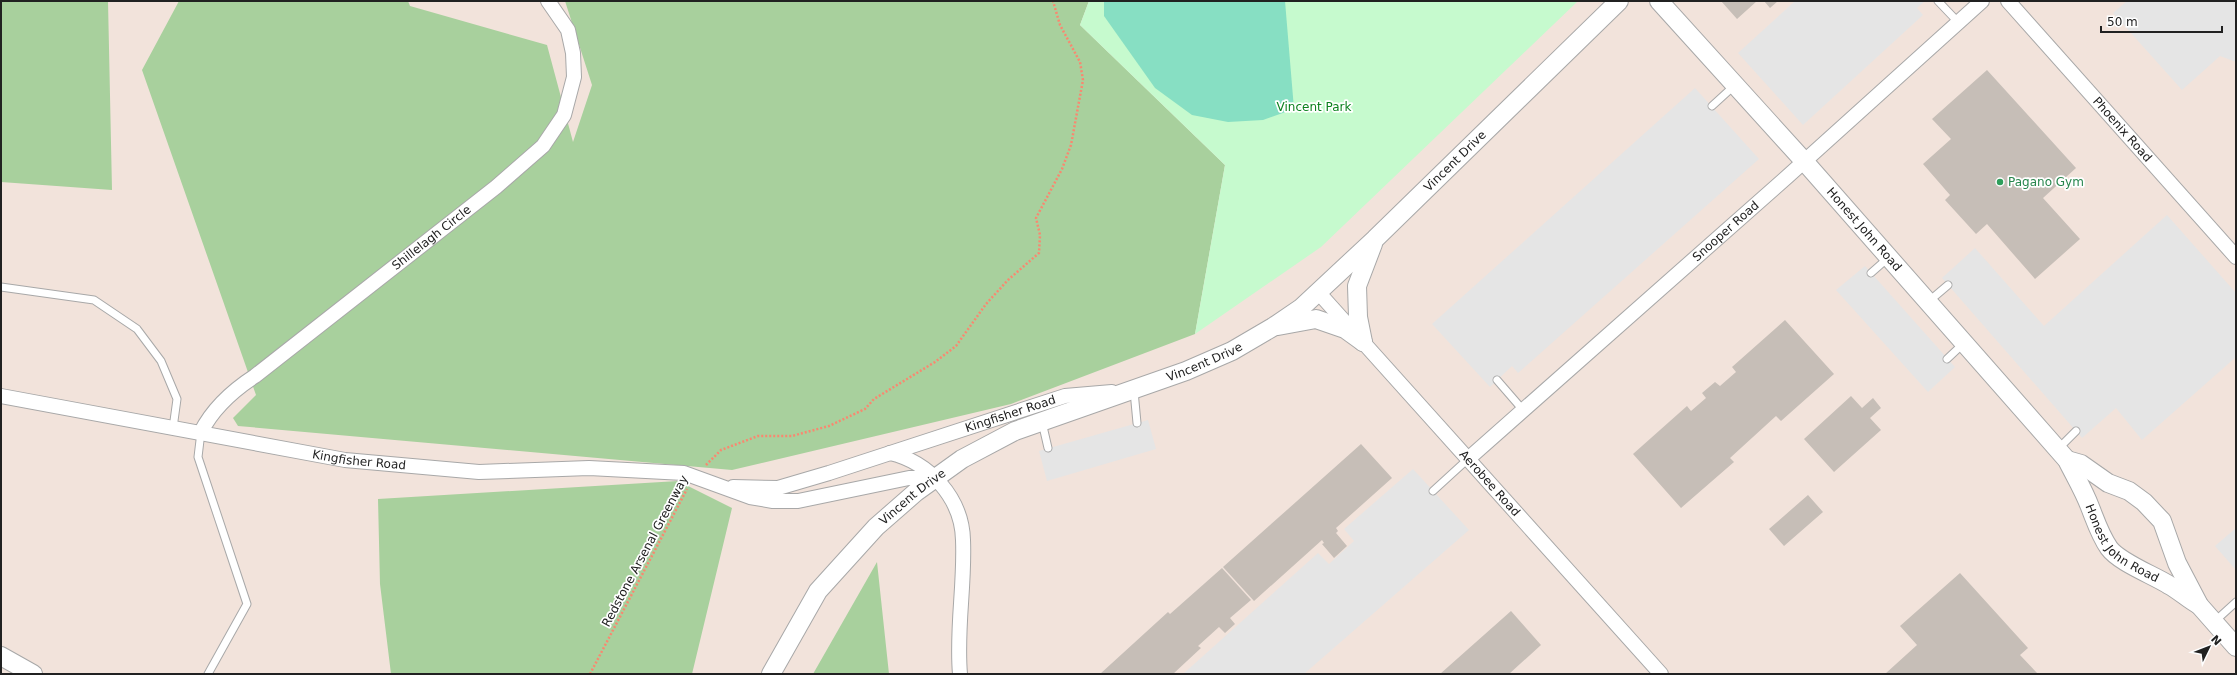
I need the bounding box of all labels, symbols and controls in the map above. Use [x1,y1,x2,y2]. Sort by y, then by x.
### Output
scale bar [2101,8,2222,34]
text: 50 m [2107,15,2138,29]
street label: Phoenix Road [2090,94,2155,165]
park label: Vincent Park [1277,100,1352,114]
street label: Vincent Drive [1421,128,1489,194]
place label: Pagano Gym [2008,175,2084,189]
marker: Pagano Gym [1995,177,2005,187]
street label: Honest John Road [1824,185,1904,274]
street label: Snooper Road [1690,198,1762,264]
street label: Shillelagh Circle [389,202,474,273]
street label: Vincent Drive [1165,340,1245,384]
street label: Kingfisher Road [963,393,1057,435]
street label: Kingfisher Road [311,447,407,472]
street label: Aerobee Road [1457,447,1523,519]
street label: Vincent Drive [876,466,948,528]
street label: Redstone Arsenal Greenway [599,473,691,629]
street label: Honest John Road [2083,502,2161,585]
north arrow [2189,627,2229,667]
text: N [2208,633,2224,648]

